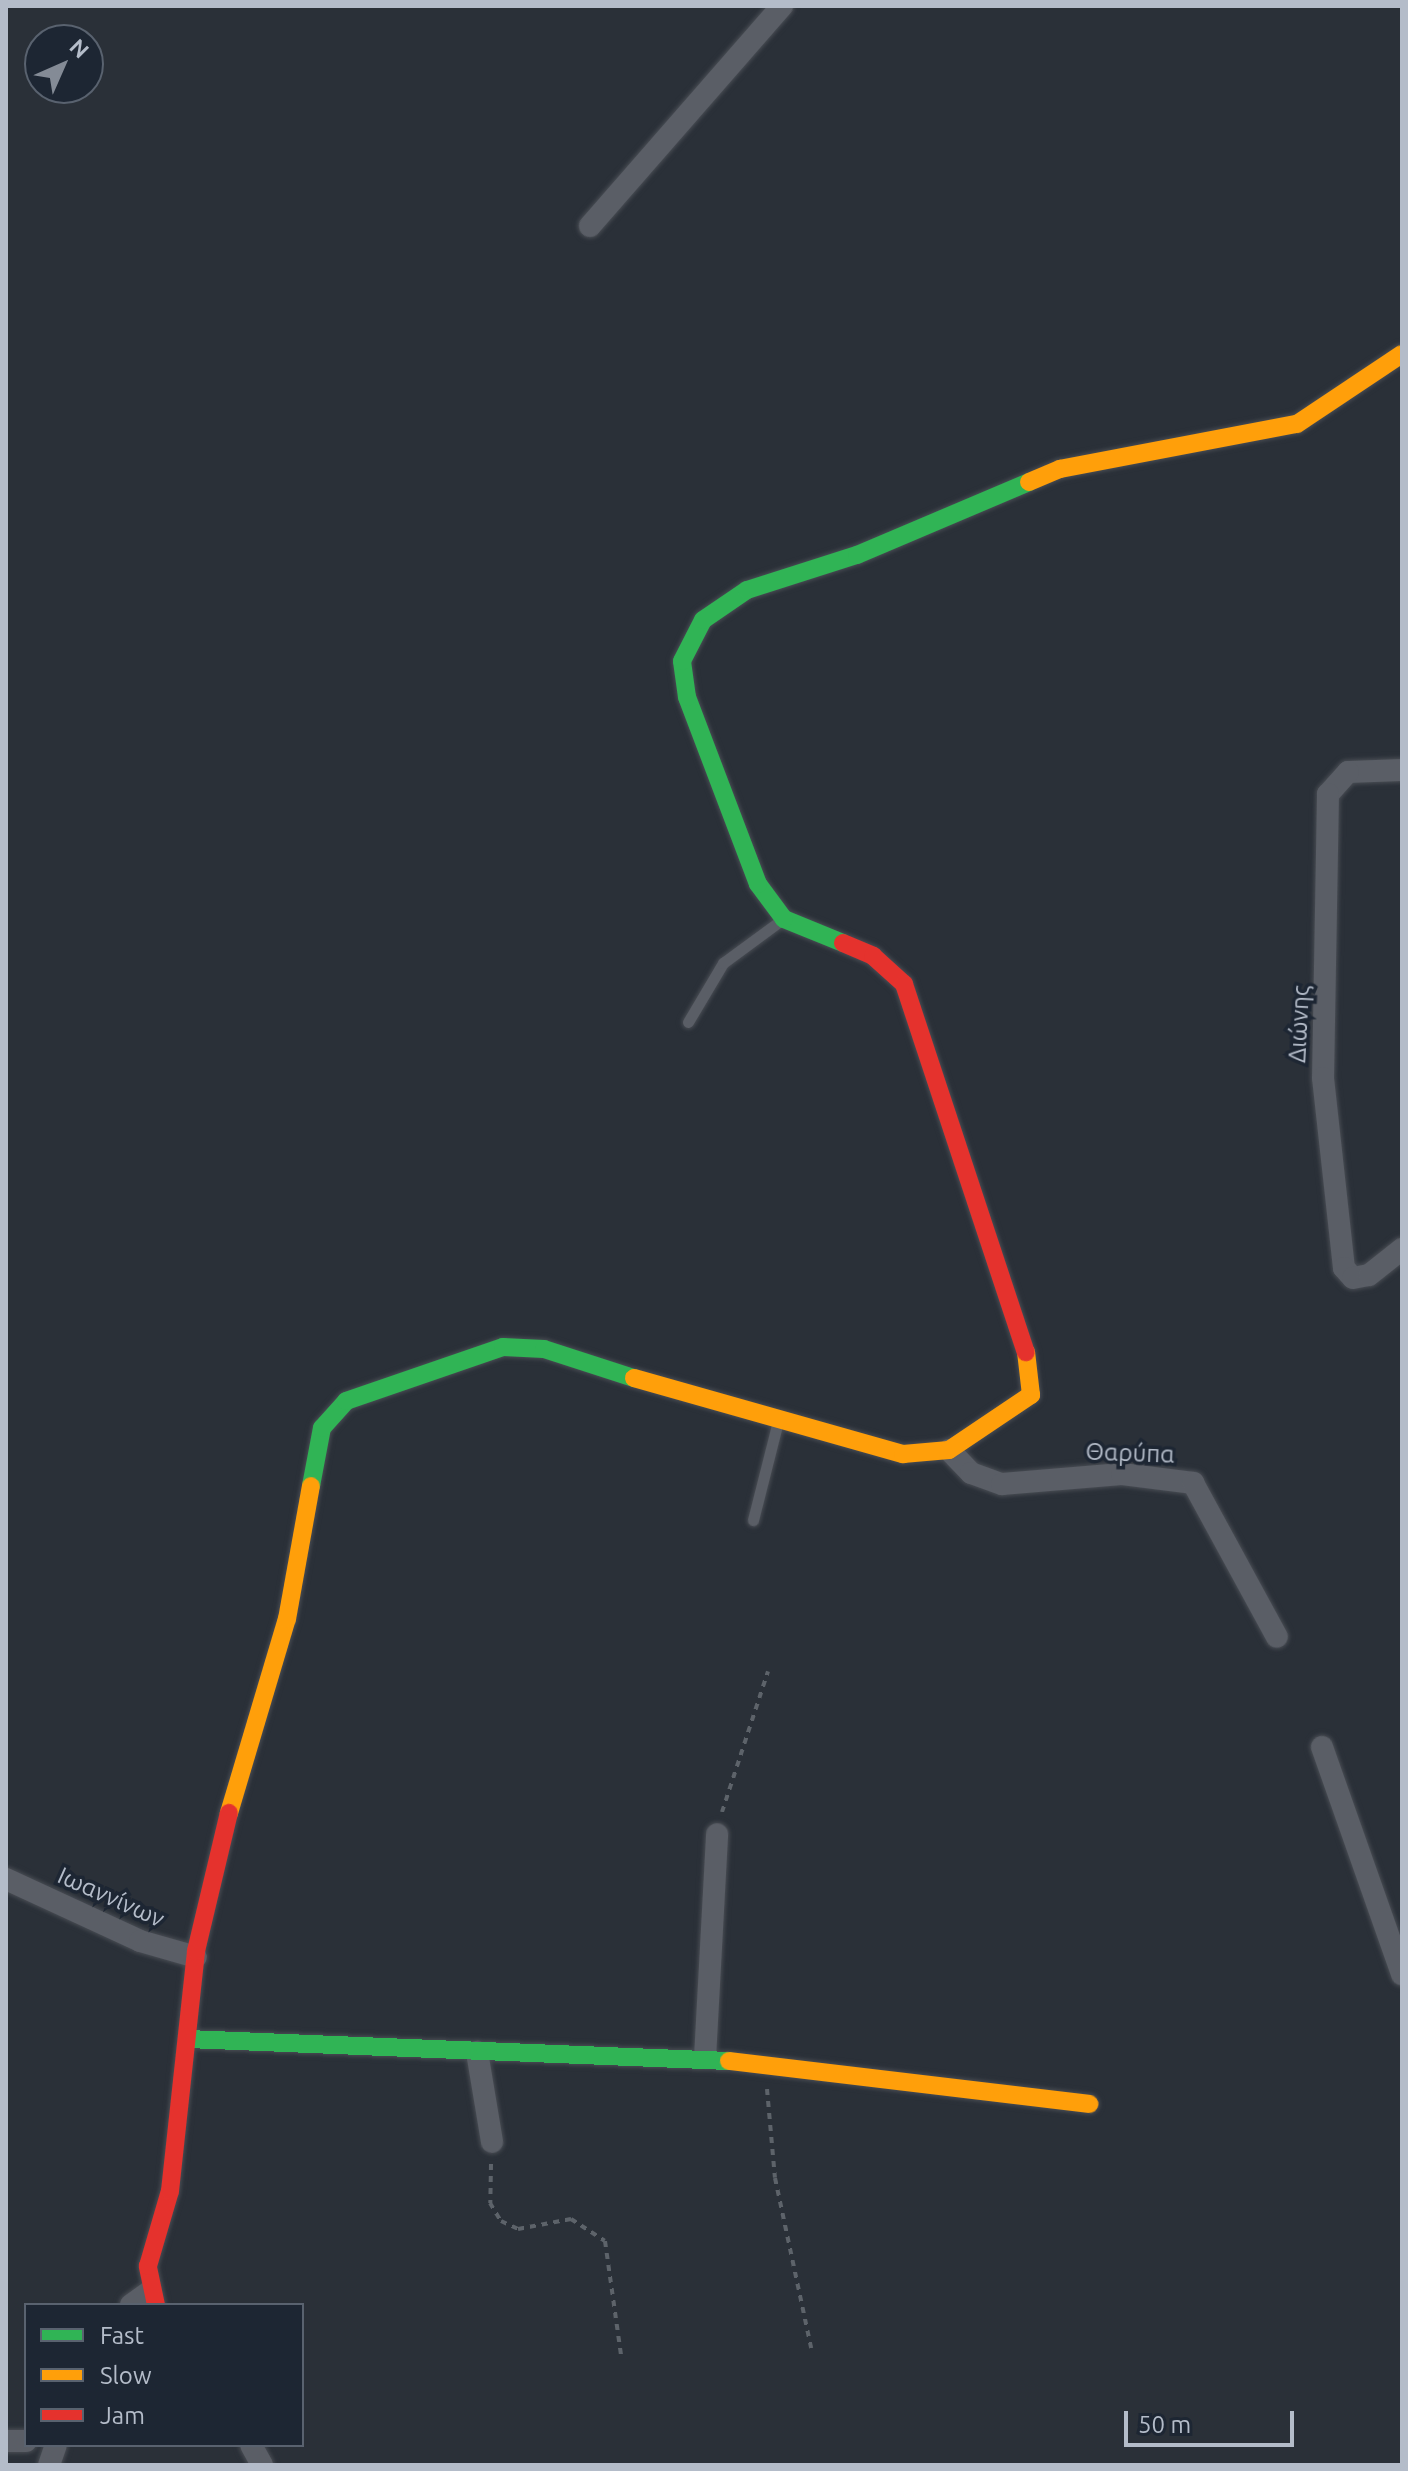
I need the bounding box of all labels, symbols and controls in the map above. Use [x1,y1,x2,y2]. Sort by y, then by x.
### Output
north arrow [24,24,104,104]
text: N [65,33,95,63]
street label: Διώνης [1283,984,1315,1064]
street label: Θαρύπα [1085,1437,1175,1469]
street label: Ιωαννίνων [53,1861,169,1933]
legend [24,2303,304,2447]
text: Fast [100,2322,144,2349]
text: Slow [100,2362,152,2389]
scale bar [1128,2395,1298,2445]
text: Jam [100,2402,145,2429]
text: 50 m [1138,2411,1191,2438]

